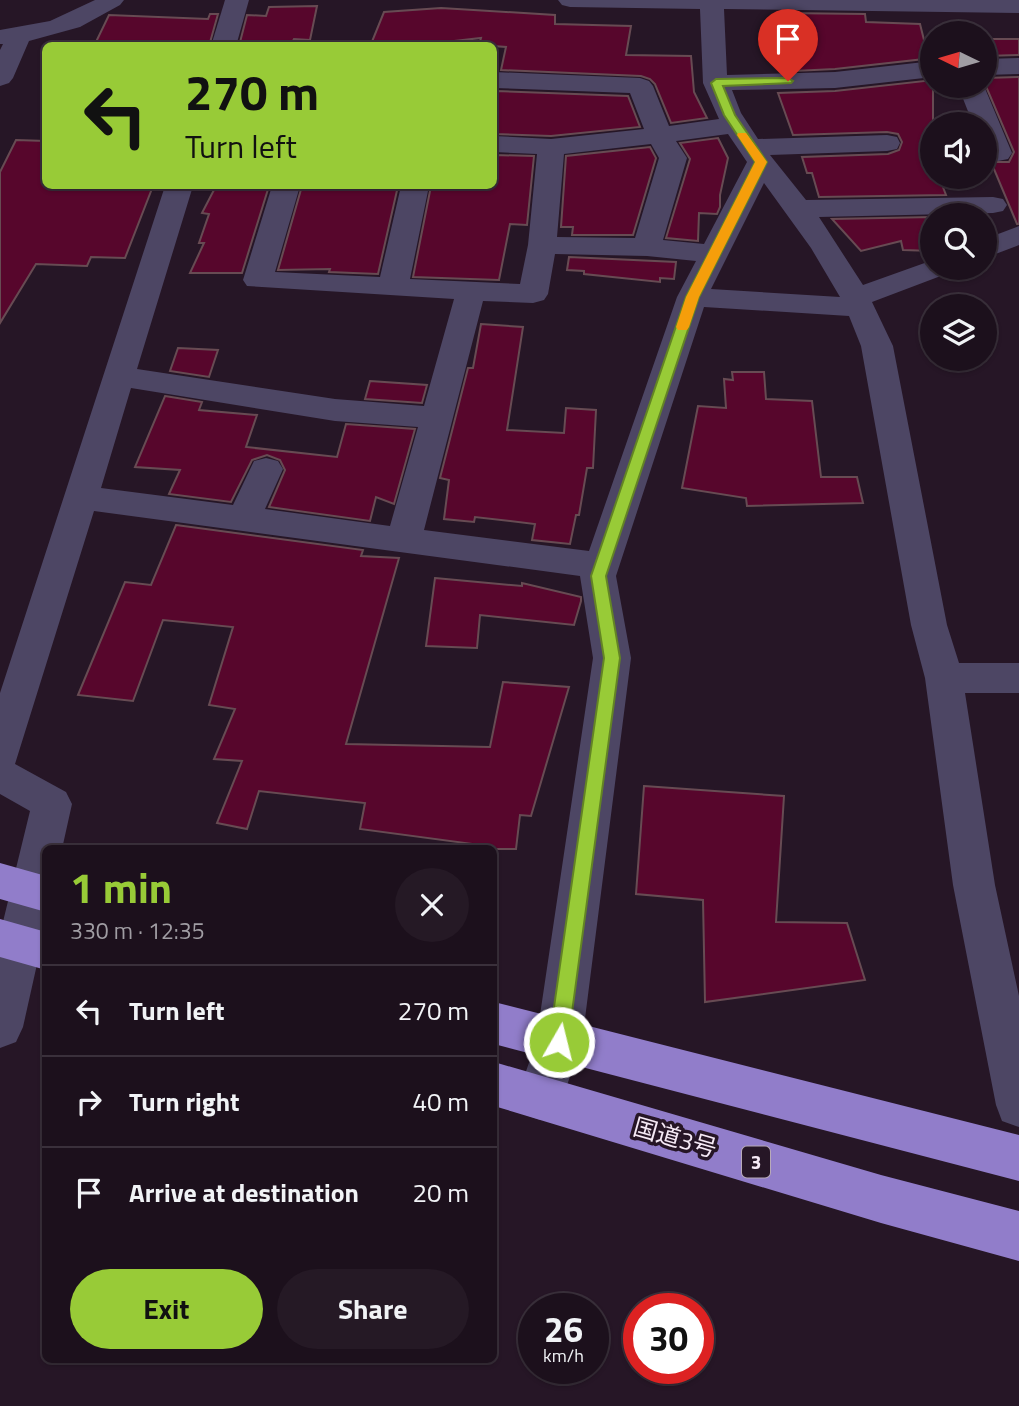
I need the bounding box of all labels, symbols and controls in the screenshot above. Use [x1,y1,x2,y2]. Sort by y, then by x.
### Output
pin [758,9,818,81]
icon: arrive [769,20,807,58]
north arrow [920,21,998,98]
map controls [920,21,997,371]
text: 270 m [185,54,319,129]
icon: left [70,70,161,161]
button: sound [920,112,997,189]
text: Turn left [185,122,297,170]
button: search [920,203,997,280]
button: layers [920,294,997,371]
text: 1 min [70,855,172,919]
button: close [395,868,469,942]
text: 330 m · 12:35 [70,913,205,948]
text: Turn left [129,991,224,1030]
text: 270 m [398,991,469,1030]
icon: left [70,992,108,1030]
position arrow [522,1005,596,1079]
text: Turn right [129,1082,240,1121]
text: 40 m [412,1082,469,1121]
icon: right [70,1083,108,1121]
street label: 国道3号 [629,1108,721,1166]
road number: 3 [742,1146,770,1178]
text: Arrive at destination [129,1173,359,1212]
text: 20 m [412,1173,469,1212]
icon: arrive [70,1174,108,1212]
button: Exit [70,1269,263,1349]
button: Share [277,1269,469,1349]
speed limit sign: 30 [623,1293,714,1384]
text: 26 [544,1302,583,1356]
text: km/h [543,1342,584,1369]

